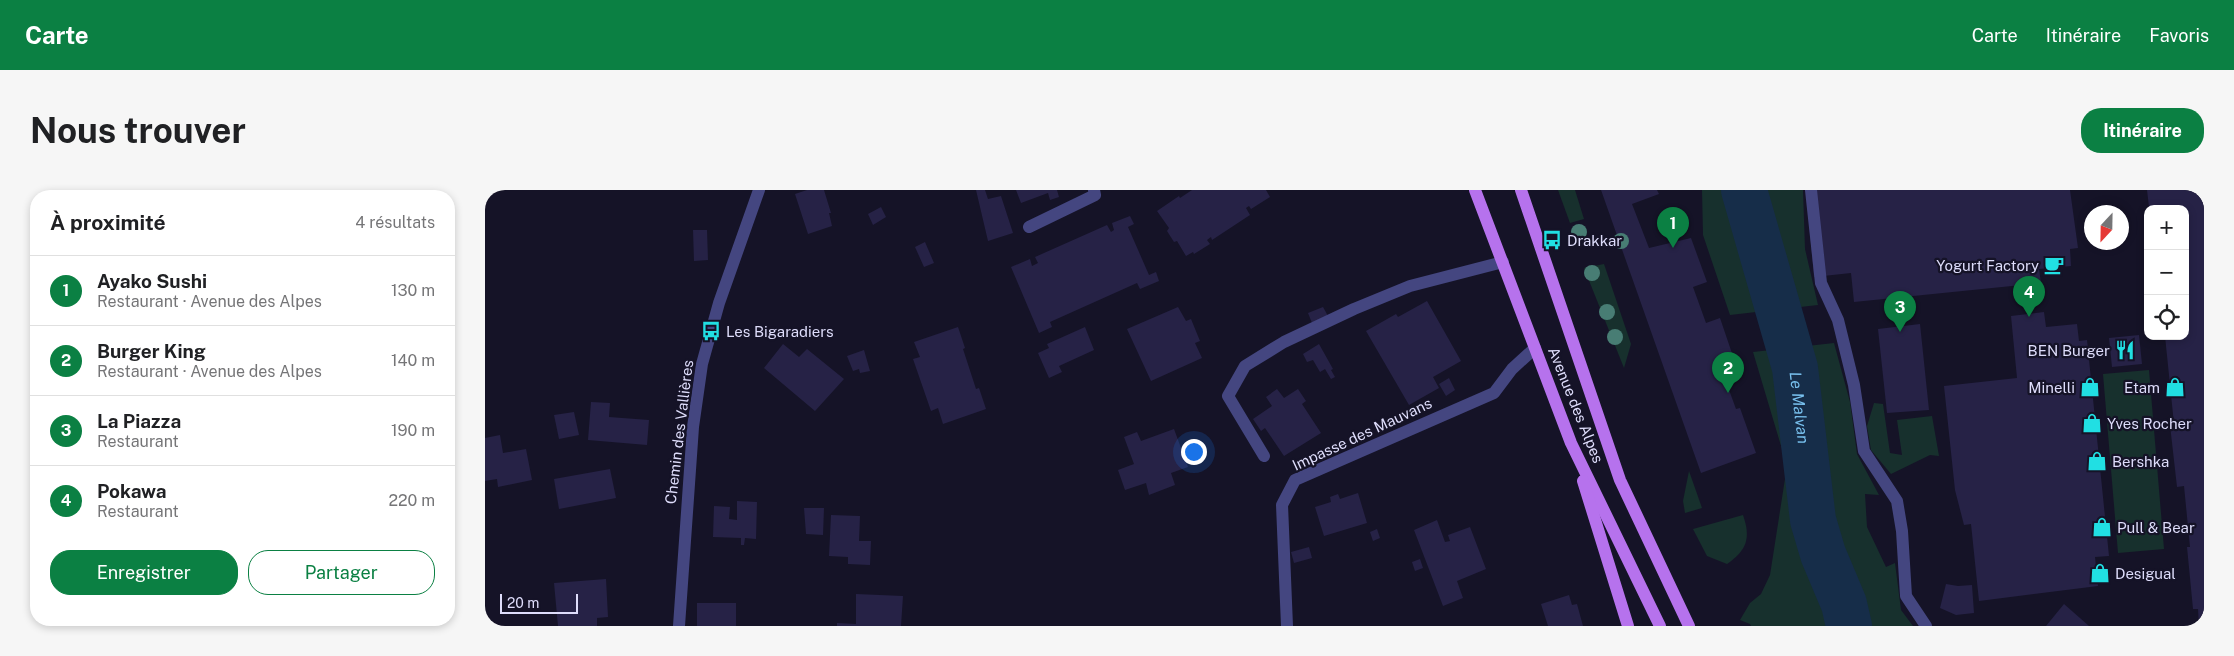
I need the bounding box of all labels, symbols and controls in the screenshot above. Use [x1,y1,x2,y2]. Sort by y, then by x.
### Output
text: Carte [25,21,89,49]
text: Carte [1972,25,2018,46]
text: Itinéraire [2046,25,2121,46]
text: Favoris [2149,25,2209,46]
button: Itinéraire [2081,108,2204,153]
text: Nous trouver [30,110,246,151]
north arrow [2084,205,2129,250]
map controls [2144,205,2189,340]
button: + [2144,205,2189,250]
pin: 1 [1657,207,1689,248]
text: À proximité [50,210,166,235]
text: 4 résultats [355,213,435,232]
bus stop icon: Drakkar [1541,229,1563,251]
place label: Drakkar [1567,232,1622,249]
button: − [2144,250,2189,295]
cafe icon: Yogurt Factory [2043,254,2065,276]
place label: Yogurt Factory [1936,257,2039,274]
text: Ayako Sushi [97,270,207,292]
pin: 4 [2013,276,2045,317]
text: 1 [63,281,69,300]
text: 130 m [391,281,435,300]
pin: 3 [1884,291,1916,332]
text: Restaurant · Avenue des Alpes [97,292,322,311]
button: locate [2144,295,2189,340]
bus stop icon: Les Bigaradiers [700,320,722,342]
place label: Les Bigaradiers [726,323,834,340]
restaurant icon: BEN Burger [2114,339,2136,361]
text: Burger King [97,340,206,362]
place label: BEN Burger [2028,342,2110,359]
street label: Avenue des Alpes [1545,345,1607,465]
text: 2 [61,351,71,370]
text: 140 m [391,351,435,370]
pin: 2 [1712,352,1744,393]
street label: Chemin des Vallières [662,359,696,505]
text: Restaurant · Avenue des Alpes [97,362,322,381]
water label: Le Malvan [1786,370,1813,445]
shop icon: Minelli [2079,376,2101,398]
shop icon: Etam [2164,376,2186,398]
place label: Minelli [2028,379,2075,396]
place label: Etam [2124,379,2160,396]
street label: Impasse des Mauvans [1290,394,1434,474]
text: La Piazza [97,410,181,432]
shop icon: Yves Rocher [2081,412,2103,434]
place label: Yves Rocher [2107,415,2192,432]
text: 3 [61,421,71,440]
text: 190 m [391,421,435,440]
text: Restaurant [97,432,179,451]
your location [1181,439,1207,465]
shop icon: Bershka [2086,450,2108,472]
place label: Bershka [2112,453,2169,470]
text: Pokawa [97,480,167,502]
text: 4 [61,491,71,510]
text: 220 m [388,491,435,510]
text: Restaurant [97,502,179,521]
shop icon: Pull & Bear [2091,516,2113,538]
place label: Pull & Bear [2117,519,2195,536]
button: Enregistrer [50,550,238,595]
button: Partager [248,550,435,595]
shop icon: Desigual [2089,562,2111,584]
place label: Desigual [2115,565,2176,582]
scale bar [500,591,577,614]
text: 20 m [507,595,539,611]

